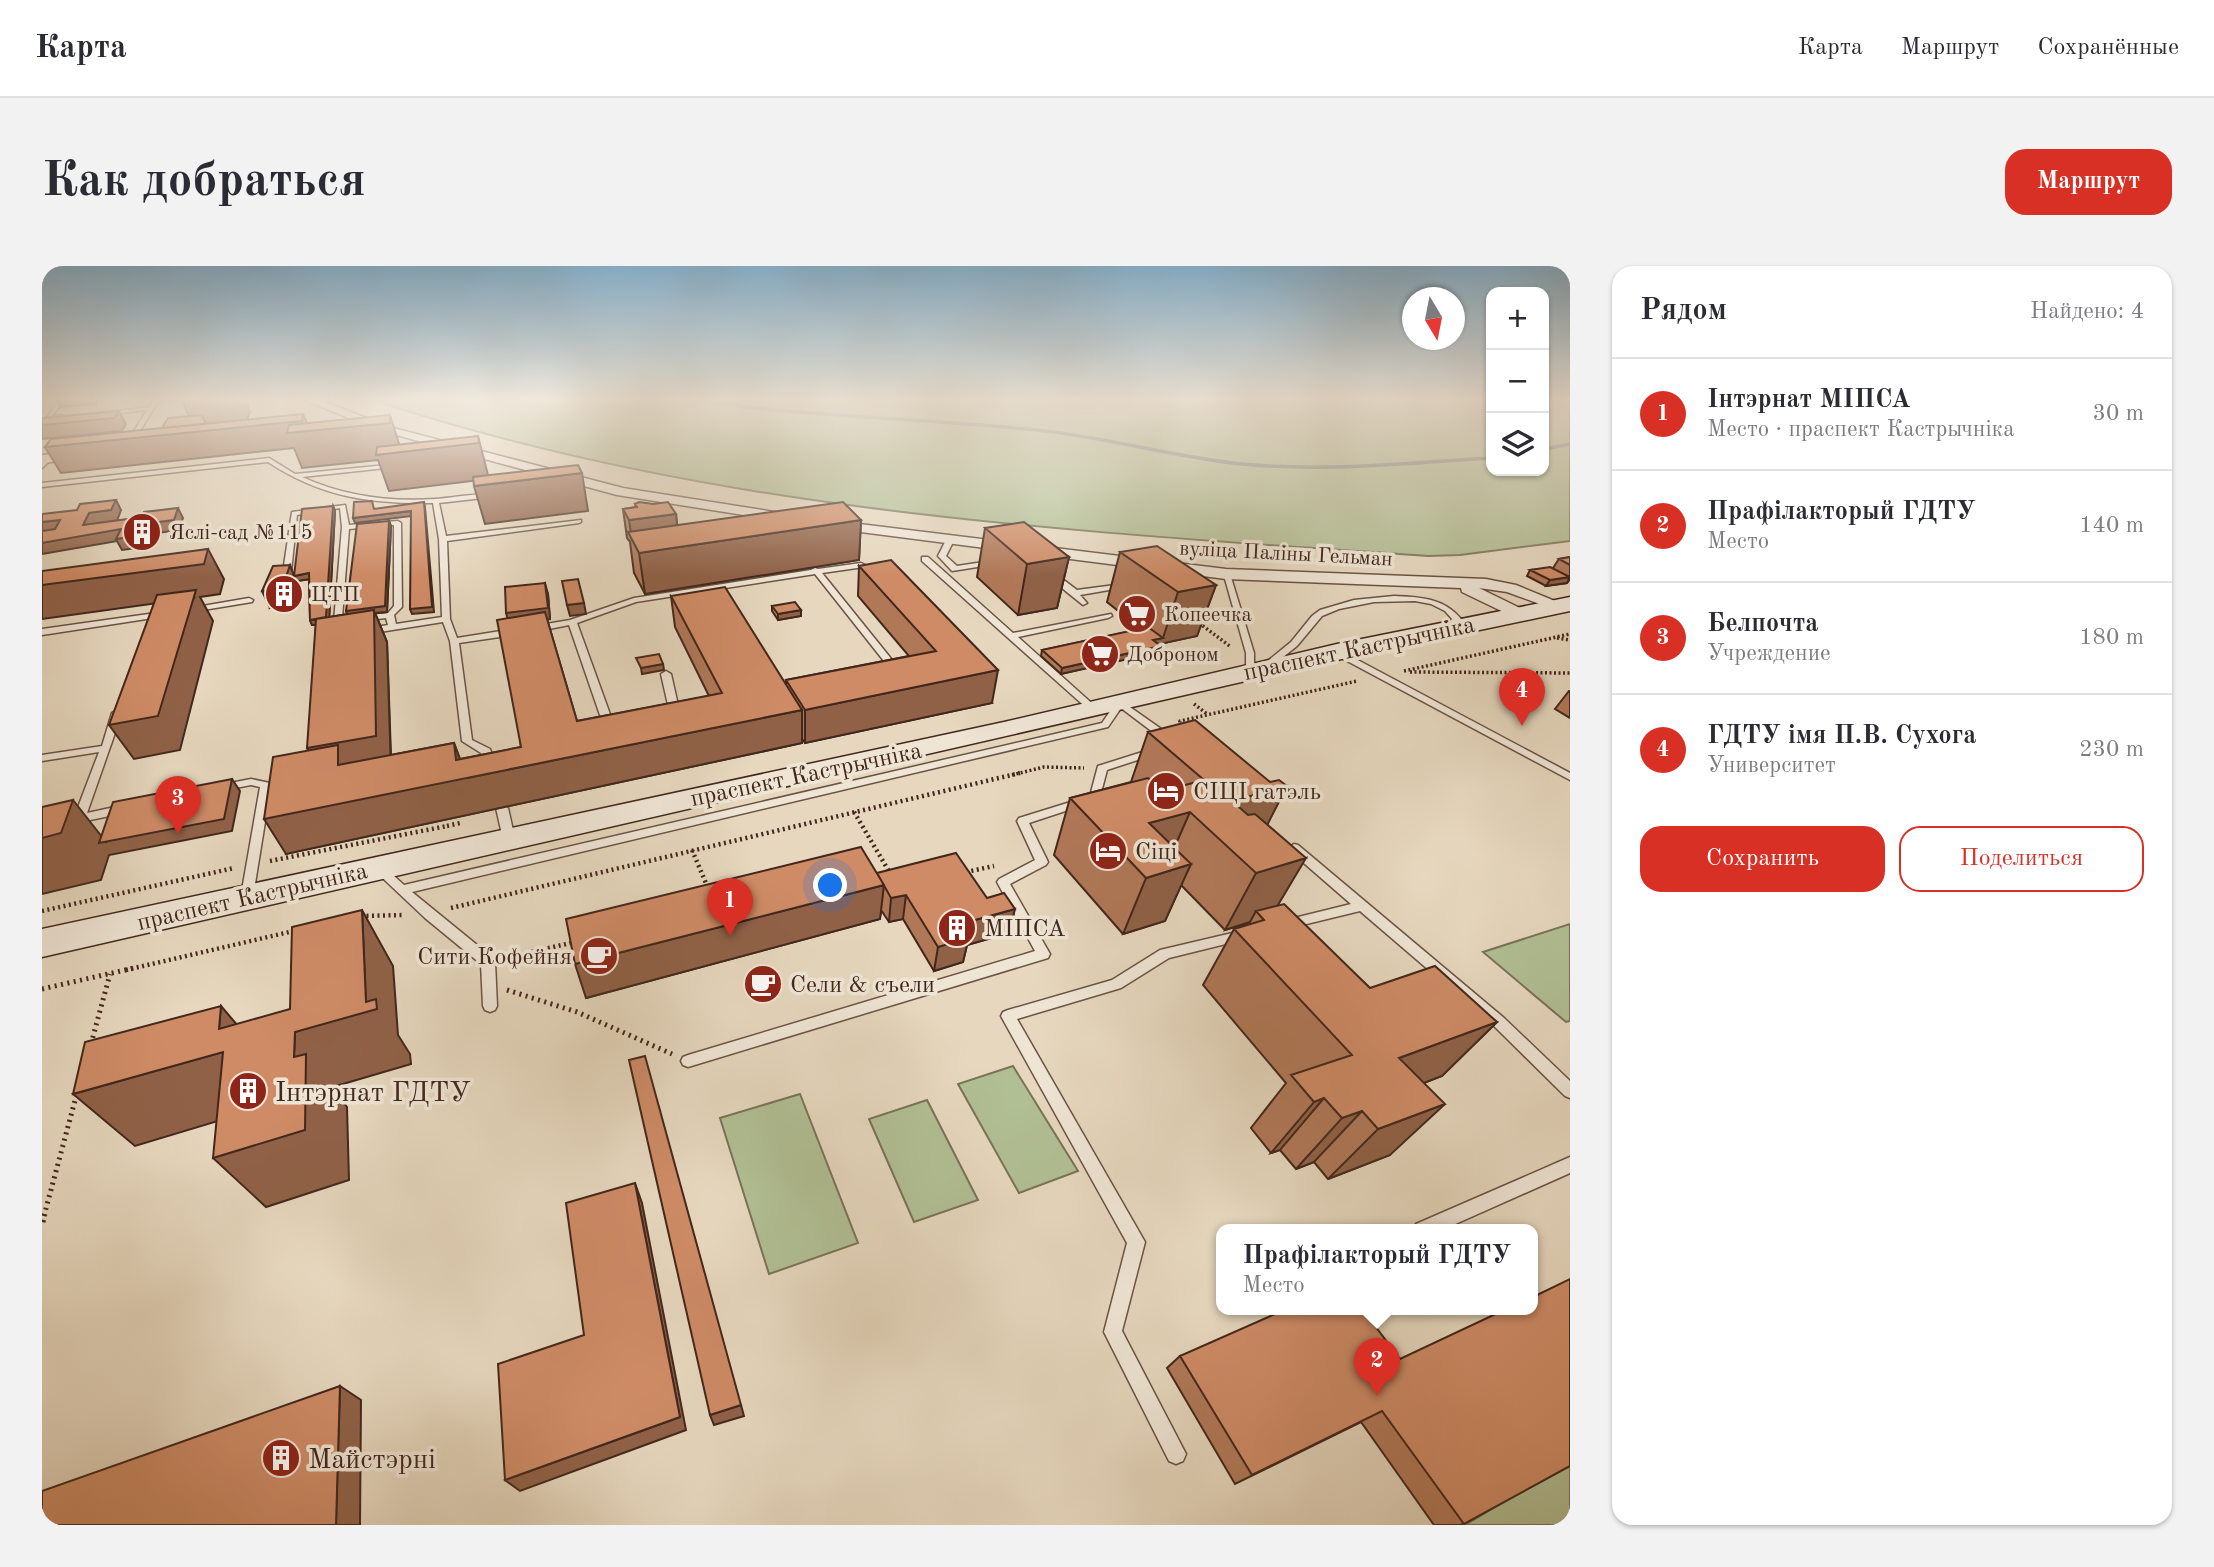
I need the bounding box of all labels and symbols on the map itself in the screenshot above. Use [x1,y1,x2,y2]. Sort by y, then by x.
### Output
north arrow [1402,287,1465,350]
building icon: Яслі-сад №115 [121,511,163,553]
place label: Яслі-сад №115 [169,523,313,544]
street label: вуліца Паліны Гельман [1179,538,1393,571]
building icon: ЦТП [263,573,305,615]
place label: ЦТП [311,585,359,606]
supermarket icon: Копеечка [1116,593,1158,635]
place label: Копеечка [1164,605,1252,626]
street label: праспект Кастрычніка [1242,614,1477,686]
supermarket icon: Доброном [1079,633,1121,675]
place label: Доброном [1127,645,1219,666]
pin: 4 [1499,668,1545,726]
street label: праспект Кастрычніка [689,740,924,812]
hotel icon: СІЦІ гатэль [1145,770,1187,812]
pin: 3 [155,776,201,834]
place label: СІЦІ гатэль [1193,781,1321,805]
hotel icon: Сіці [1087,830,1129,872]
place label: Сіці [1135,841,1177,865]
street label: праспект Кастрычніка [135,860,370,936]
your location [813,868,847,902]
pin: 1 [707,878,753,936]
building icon: МІПСА [936,907,978,949]
place label: МІПСА [984,918,1066,942]
cafe icon: Сити Кофейня [578,935,620,977]
place label: Сити Кофейня [417,946,572,970]
cafe icon: Сели & съели [742,963,784,1005]
place label: Сели & съели [790,974,935,998]
building icon: Інтэрнат ГДТУ [227,1070,269,1112]
place label: Інтэрнат ГДТУ [275,1080,471,1108]
pin: 2 [1354,1338,1400,1396]
building icon: Майстэрні [260,1437,302,1479]
place label: Майстэрні [308,1447,436,1475]

